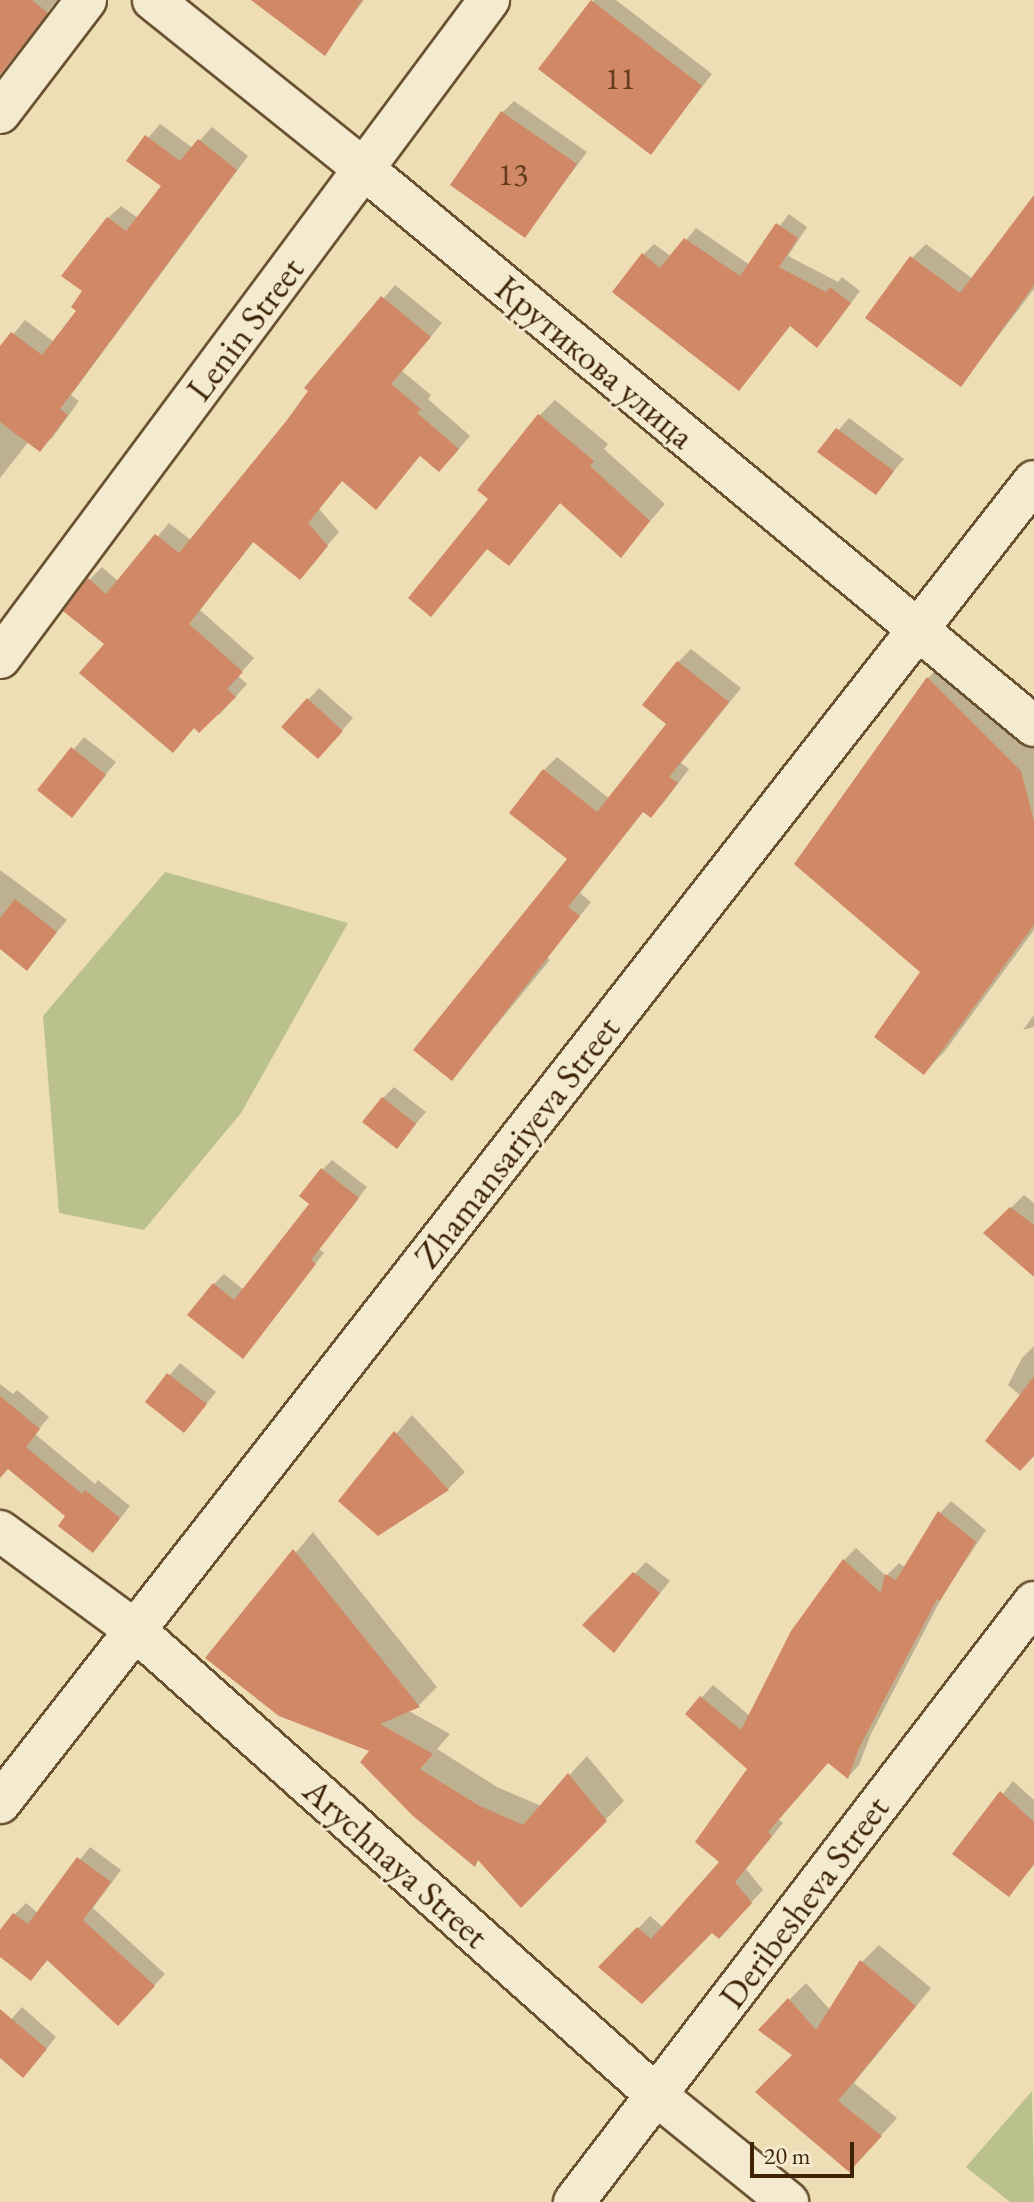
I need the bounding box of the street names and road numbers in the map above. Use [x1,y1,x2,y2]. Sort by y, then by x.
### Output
street label: Lenin Street [177,249,313,409]
street label: Крутикова улица [487,266,703,458]
street label: Zhamansariyeva Street [405,1007,629,1277]
street label: Arychnaya Street [295,1769,497,1957]
street label: Deribesheva Street [710,1787,898,2017]

